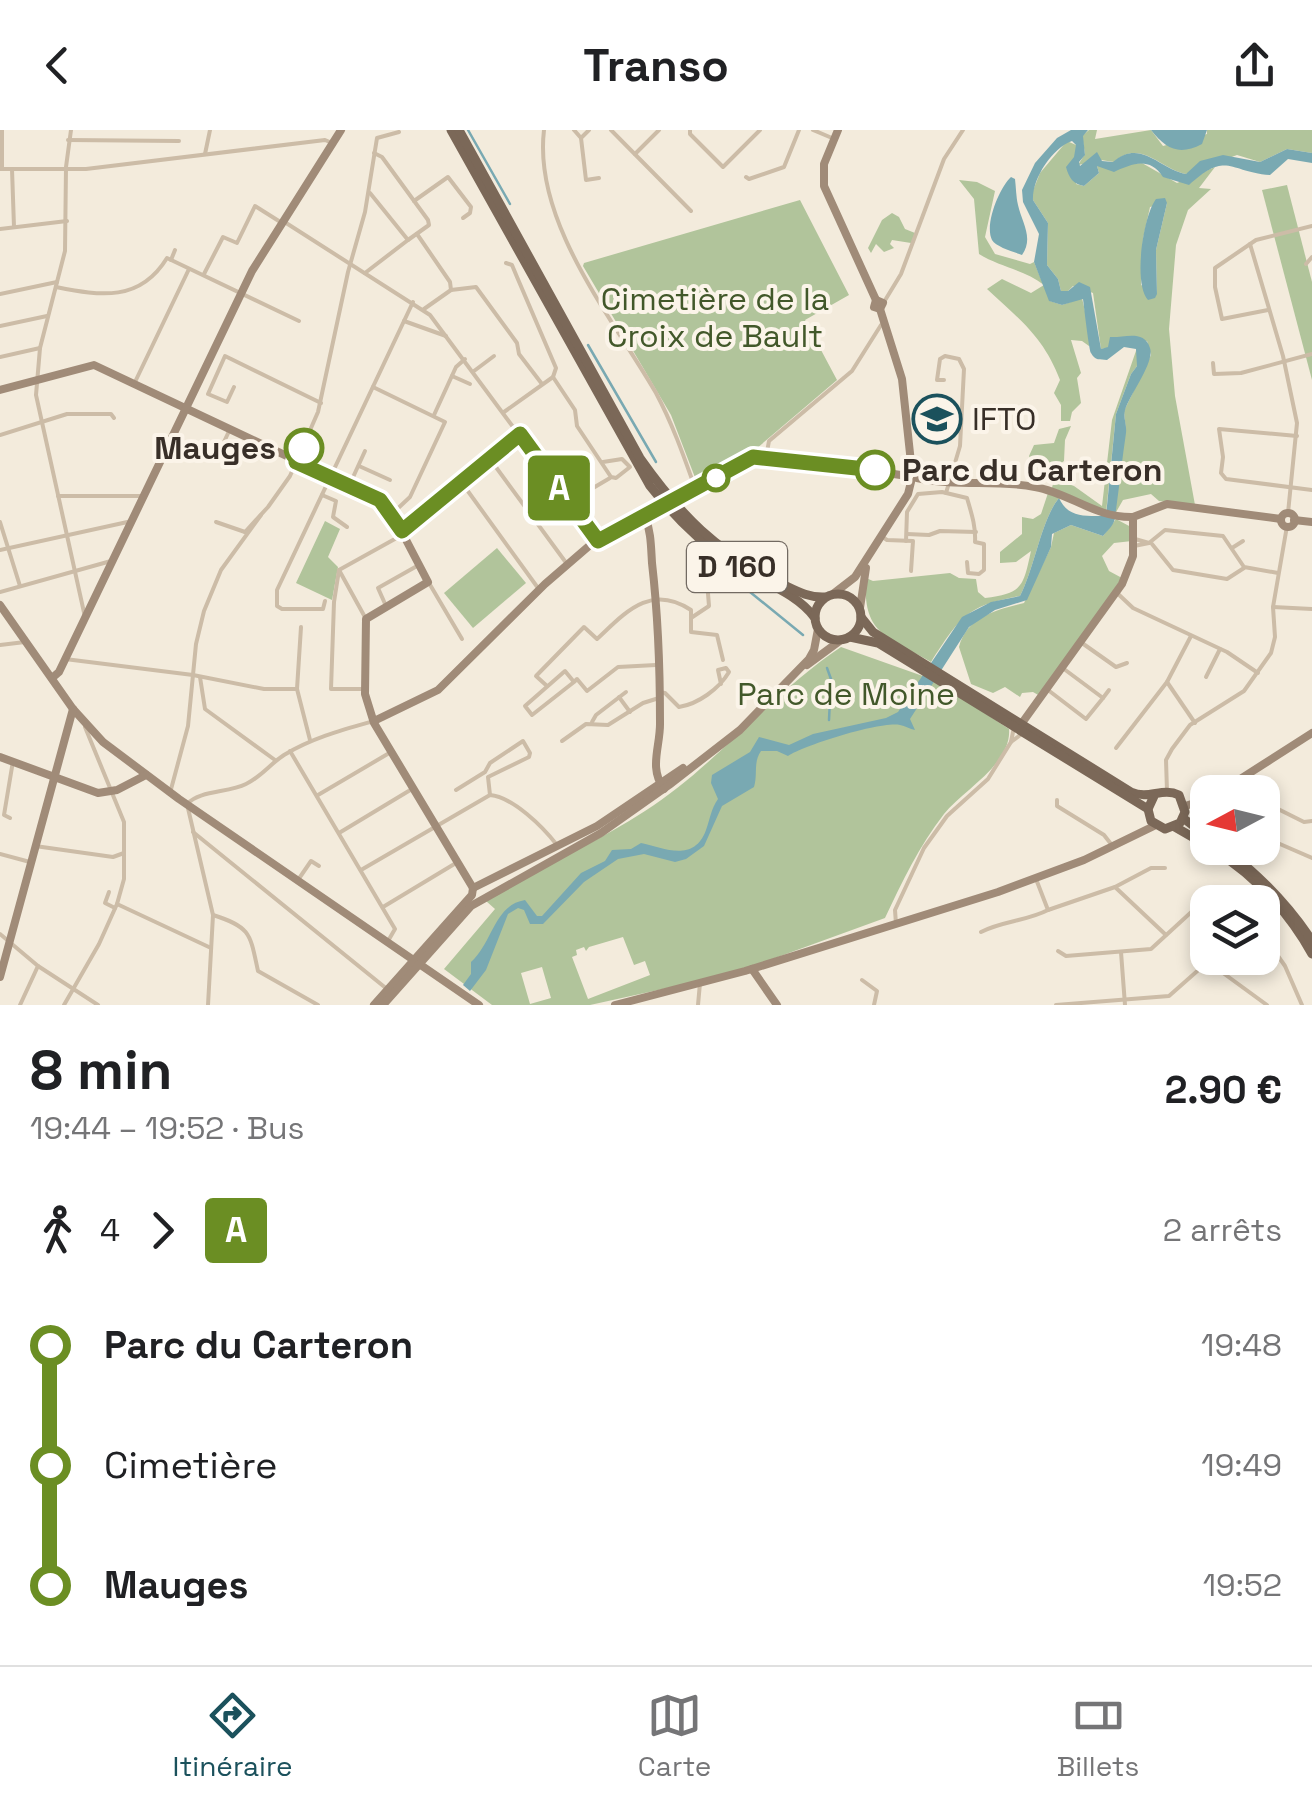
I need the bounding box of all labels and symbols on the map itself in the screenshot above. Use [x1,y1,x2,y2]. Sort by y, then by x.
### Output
park label: Cimetière de la Croix de Bault [601,279,829,356]
school or university icon: IFTO [911,393,963,445]
place label: IFTO [972,399,1036,439]
place label: Mauges [154,428,276,468]
marker: Mauges [285,429,323,467]
place label: Parc du Carteron [902,450,1162,490]
marker: Parc du Carteron [856,451,894,489]
line badge: A [526,456,592,520]
unlabelled marker [703,465,729,491]
road number: D 160 [687,542,787,592]
park label: Parc de Moine [737,674,955,714]
north arrow [1190,775,1280,865]

